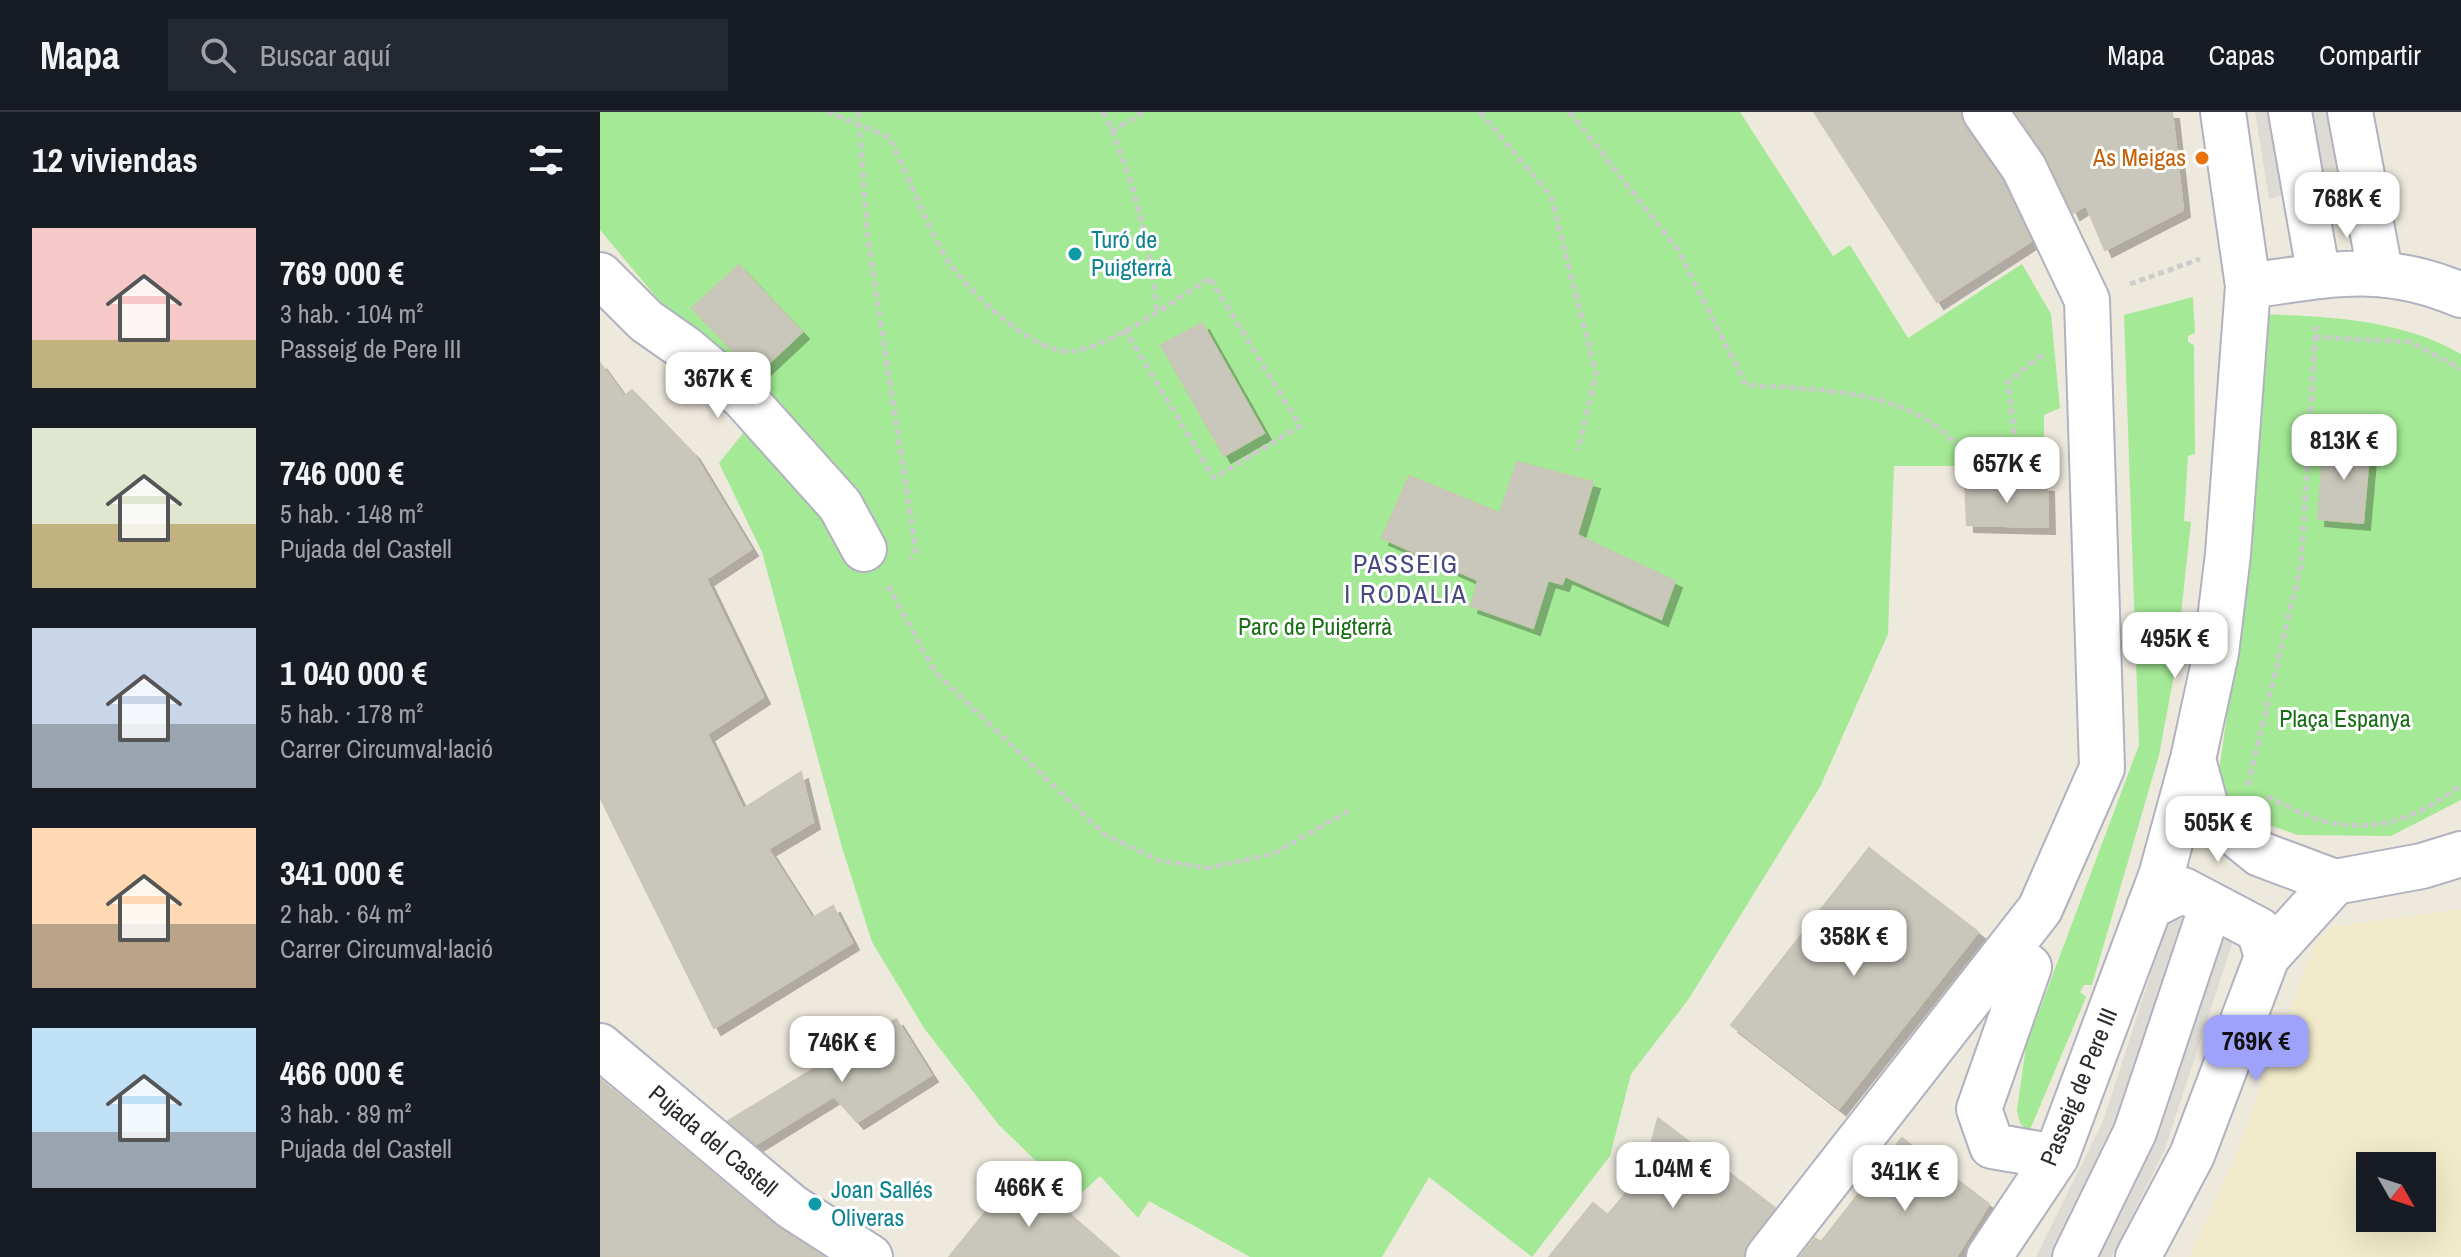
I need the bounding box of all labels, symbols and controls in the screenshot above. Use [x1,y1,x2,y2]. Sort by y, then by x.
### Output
search box [168,19,728,91]
text: Mapa [40,30,120,81]
icon: search [196,33,240,77]
text: Buscar aquí [260,35,391,75]
text: Mapa [2107,36,2165,74]
text: Capas [2209,36,2275,74]
text: Compartir [2319,36,2421,74]
text: 12 viviendas [32,137,198,183]
icon: filters [524,138,568,182]
place label: As Meigas [2092,141,2186,173]
marker: As Meigas [2193,149,2211,167]
pin: 768K € [2282,172,2412,240]
text: 768K € [2313,180,2381,215]
place label: Turó de Puigterrà [1091,223,1172,283]
marker: Turó de Puigterrà [1066,245,1084,263]
text: 769 000 € [280,250,404,296]
icon: home [96,260,192,356]
text: 3 hab. · 104 m² [280,296,423,331]
text: Passeig de Pere III [280,331,461,366]
pin: 367K € [653,352,783,420]
text: 367K € [684,360,752,395]
pin: 813K € [2279,414,2409,482]
text: 813K € [2310,422,2378,457]
pin: 657K € [1942,437,2072,505]
text: 657K € [1973,445,2041,480]
text: 746 000 € [280,450,404,496]
icon: home [96,460,192,556]
text: 5 hab. · 148 m² [280,496,423,531]
text: Pujada del Castell [280,531,452,566]
district label: PASSEIG I RODALIA [1344,546,1468,611]
park label: Parc de Puigterrà [1238,610,1392,642]
pin: 495K € [2110,612,2240,680]
text: 495K € [2141,620,2209,655]
text: 1 040 000 € [280,650,427,696]
icon: home [96,660,192,756]
text: 5 hab. · 178 m² [280,696,423,731]
park label: Plaça Espanya [2279,702,2411,734]
text: Carrer Circumval·lació [280,731,493,766]
pin: 505K € [2153,796,2283,864]
text: 505K € [2184,804,2252,839]
text: 341 000 € [280,850,404,896]
icon: home [96,860,192,956]
text: 2 hab. · 64 m² [280,896,412,931]
pin: 358K € [1789,910,1919,978]
text: 358K € [1820,918,1888,953]
text: Carrer Circumval·lació [280,931,493,966]
street label: Passeig de Pere III [2032,1003,2124,1170]
pin: 769K € [2191,1015,2321,1083]
pin: 746K € [777,1016,907,1084]
text: 769K € [2222,1023,2290,1058]
text: 746K € [808,1024,876,1059]
text: 466 000 € [280,1050,404,1096]
icon: home [96,1060,192,1156]
street label: Pujada del Castell [643,1077,785,1203]
text: 3 hab. · 89 m² [280,1096,412,1131]
text: Pujada del Castell [280,1131,452,1166]
pin: 1.04M € [1599,1142,1747,1210]
pin: 341K € [1840,1145,1970,1213]
text: 1.04M € [1634,1150,1712,1185]
north arrow [2356,1152,2436,1232]
map controls [2356,1152,2436,1232]
text: 341K € [1871,1153,1939,1188]
pin: 466K € [964,1161,1094,1229]
text: 466K € [995,1169,1063,1204]
place label: Joan Sallés Oliveras [831,1173,933,1233]
marker: Joan Sallés Oliveras [806,1195,824,1213]

